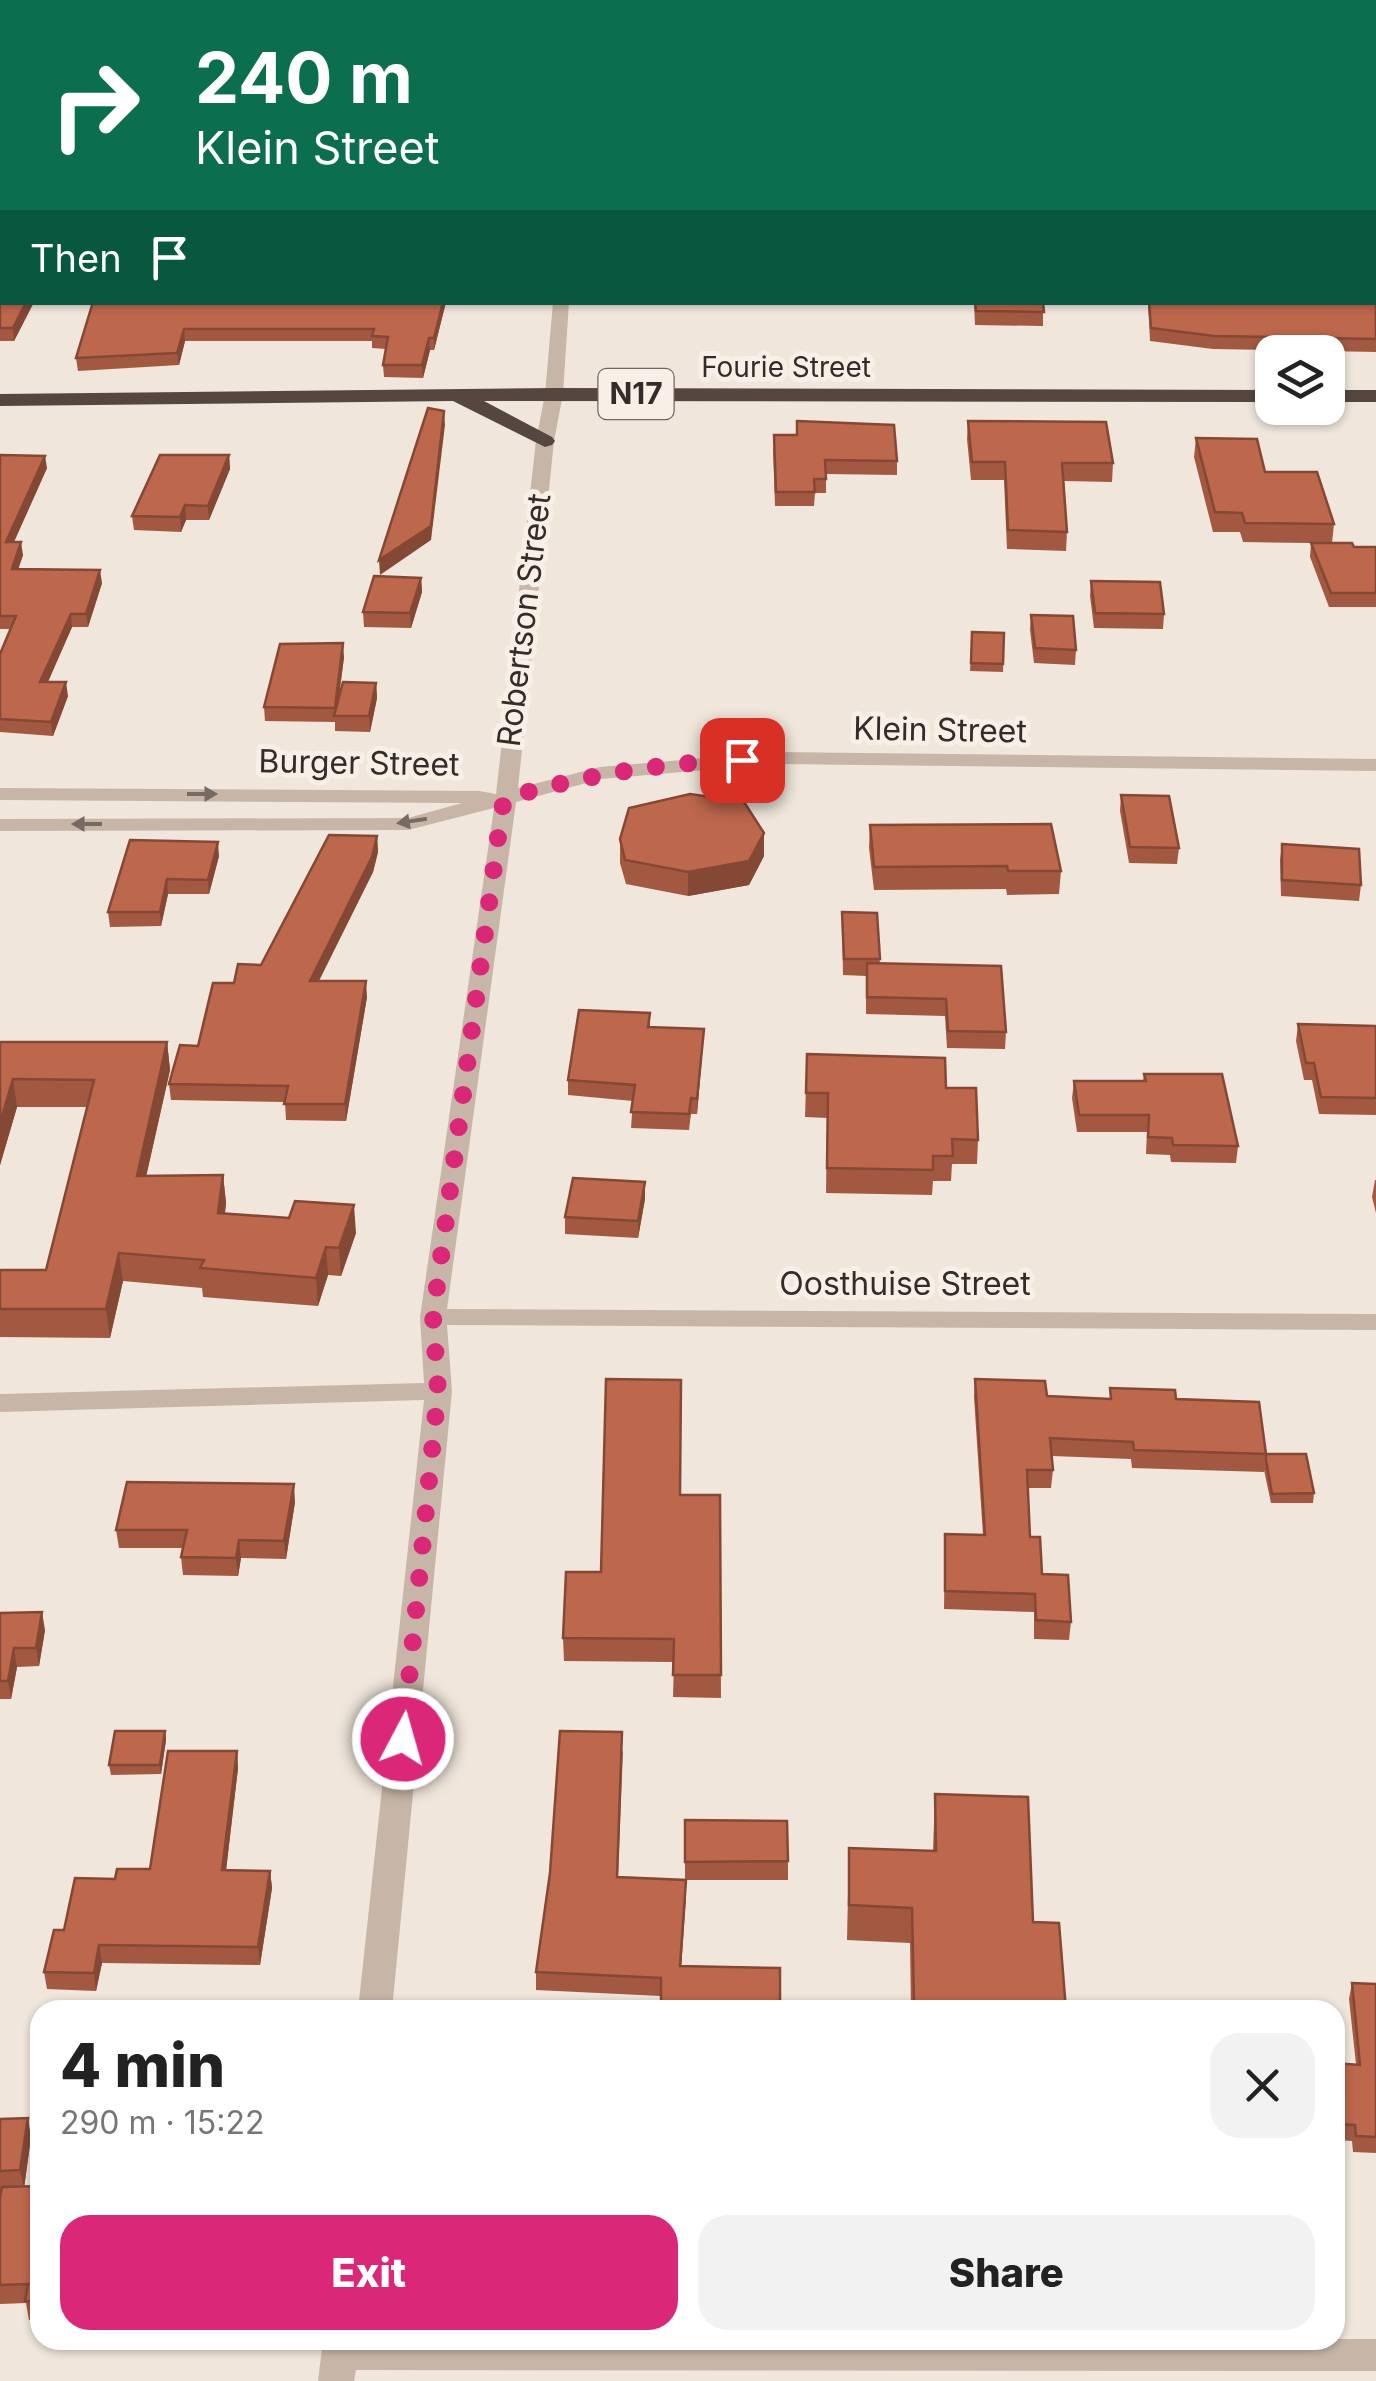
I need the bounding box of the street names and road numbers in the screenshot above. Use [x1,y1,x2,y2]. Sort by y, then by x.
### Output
street label: Fourie Street [701,350,871,384]
road number: N17 [598,369,674,419]
street label: Robertson Street [489,491,558,749]
street label: Klein Street [853,708,1027,751]
street label: Burger Street [258,741,460,784]
street label: Oosthuise Street [779,1264,1031,1303]

